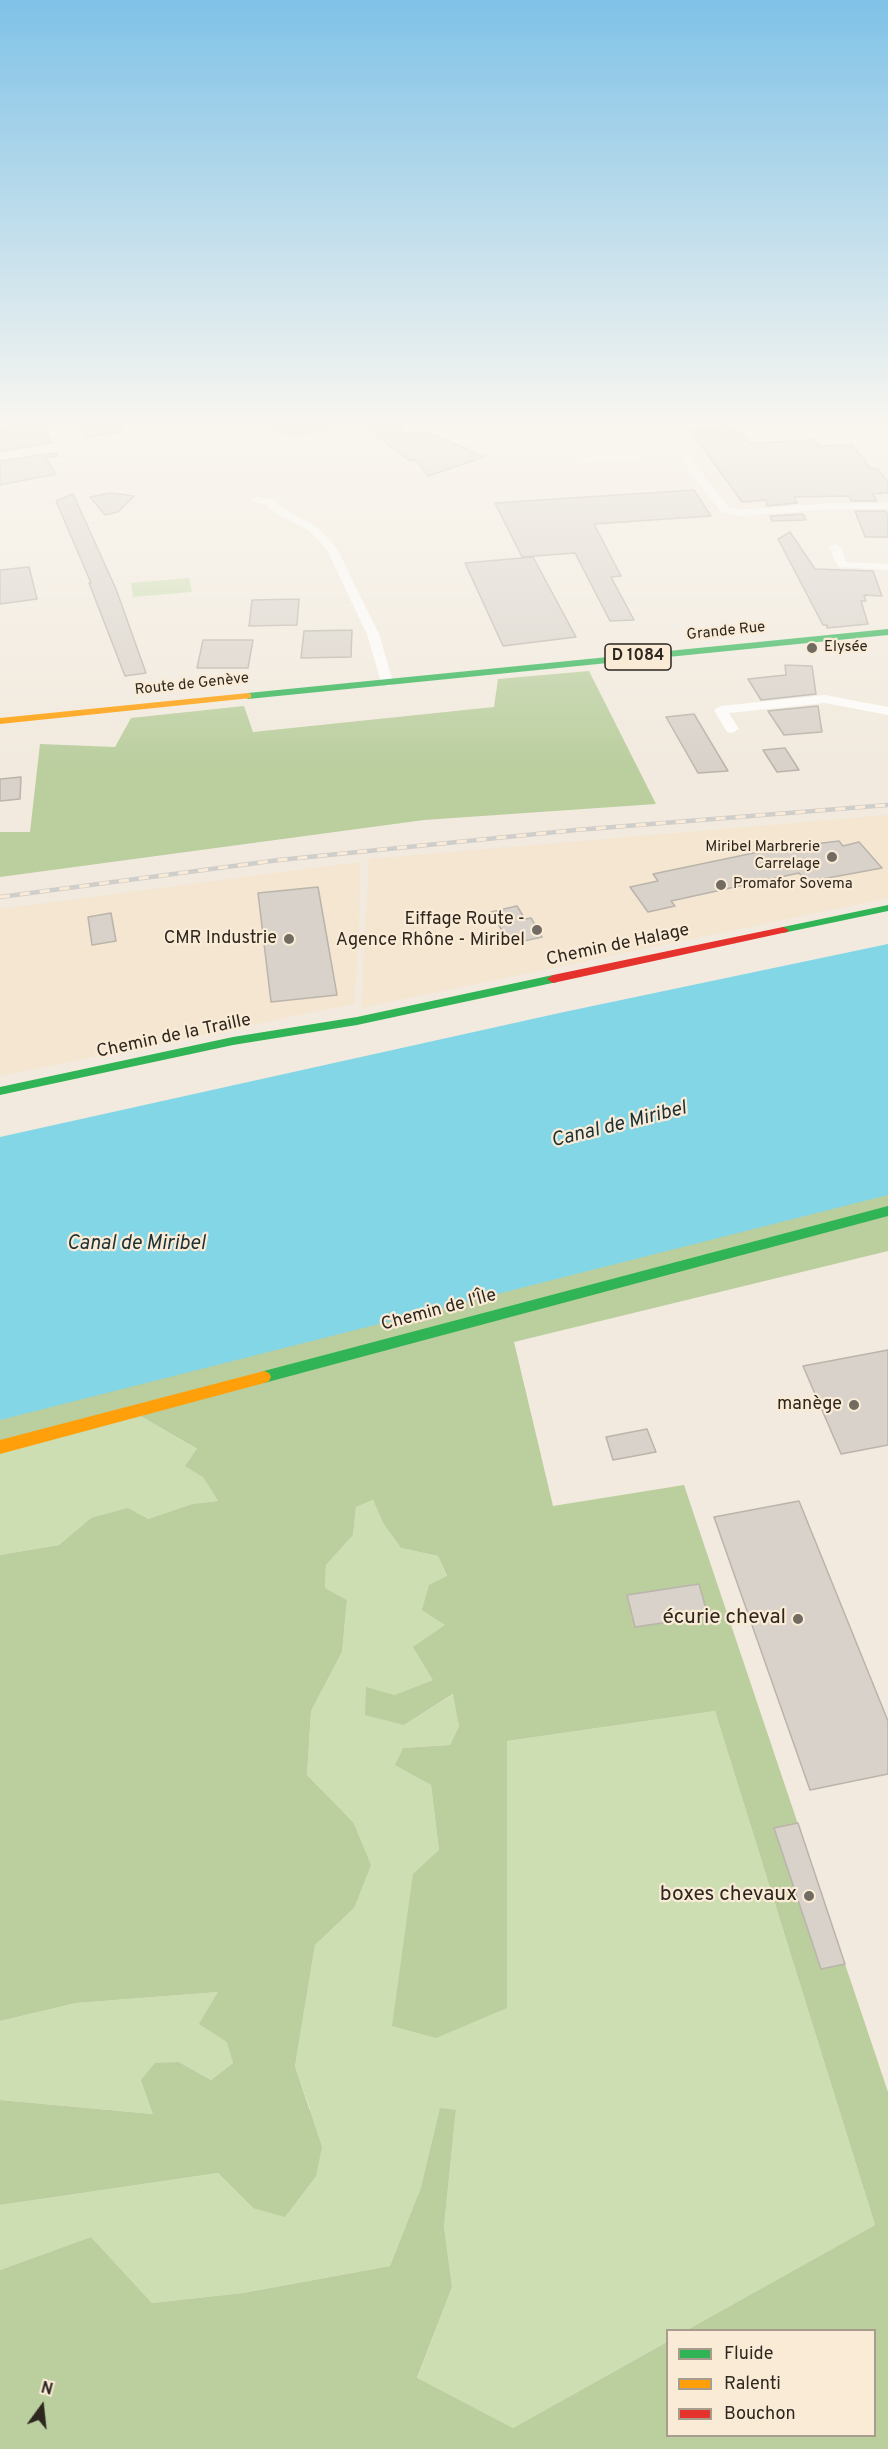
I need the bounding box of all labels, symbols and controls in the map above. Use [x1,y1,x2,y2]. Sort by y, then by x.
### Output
street label: Grande Rue [686,619,766,645]
place label: Elysée [824,639,868,657]
marker: Elysée [805,641,819,655]
road number: D 1084 [605,644,671,670]
street label: Route de Genève [134,670,250,700]
place label: Miribel Marbrerie Carrelage [705,839,820,874]
marker: Miribel Marbrerie Carrelage [825,850,839,864]
place label: Promafor Sovema [733,876,853,894]
marker: Promafor Sovema [714,878,728,892]
place label: Eiffage Route - Agence Rhône - Miribel [336,909,525,952]
street label: Chemin de Halage [544,920,692,972]
marker: Eiffage Route - Agence Rhône - Miribel [530,923,544,937]
place label: CMR Industrie [164,928,277,950]
marker: CMR Industrie [282,932,296,946]
street label: Chemin de la Traille [95,1010,253,1064]
water label: Canal de Miribel [549,1098,689,1154]
water label: Canal de Miribel [67,1233,205,1257]
street label: Chemin de l'Île [379,1285,499,1337]
place label: manège [777,1394,842,1416]
marker: manège [847,1398,861,1412]
place label: écurie cheval [662,1606,786,1632]
marker: écurie cheval [791,1612,805,1626]
place label: boxes chevaux [660,1883,797,1909]
marker: boxes chevaux [802,1889,816,1903]
legend [666,2329,876,2437]
text: Fluide [724,2343,773,2366]
text: Ralenti [724,2373,781,2396]
north arrow [12,2377,72,2437]
text: N [39,2378,55,2401]
text: Bouchon [724,2403,796,2426]

